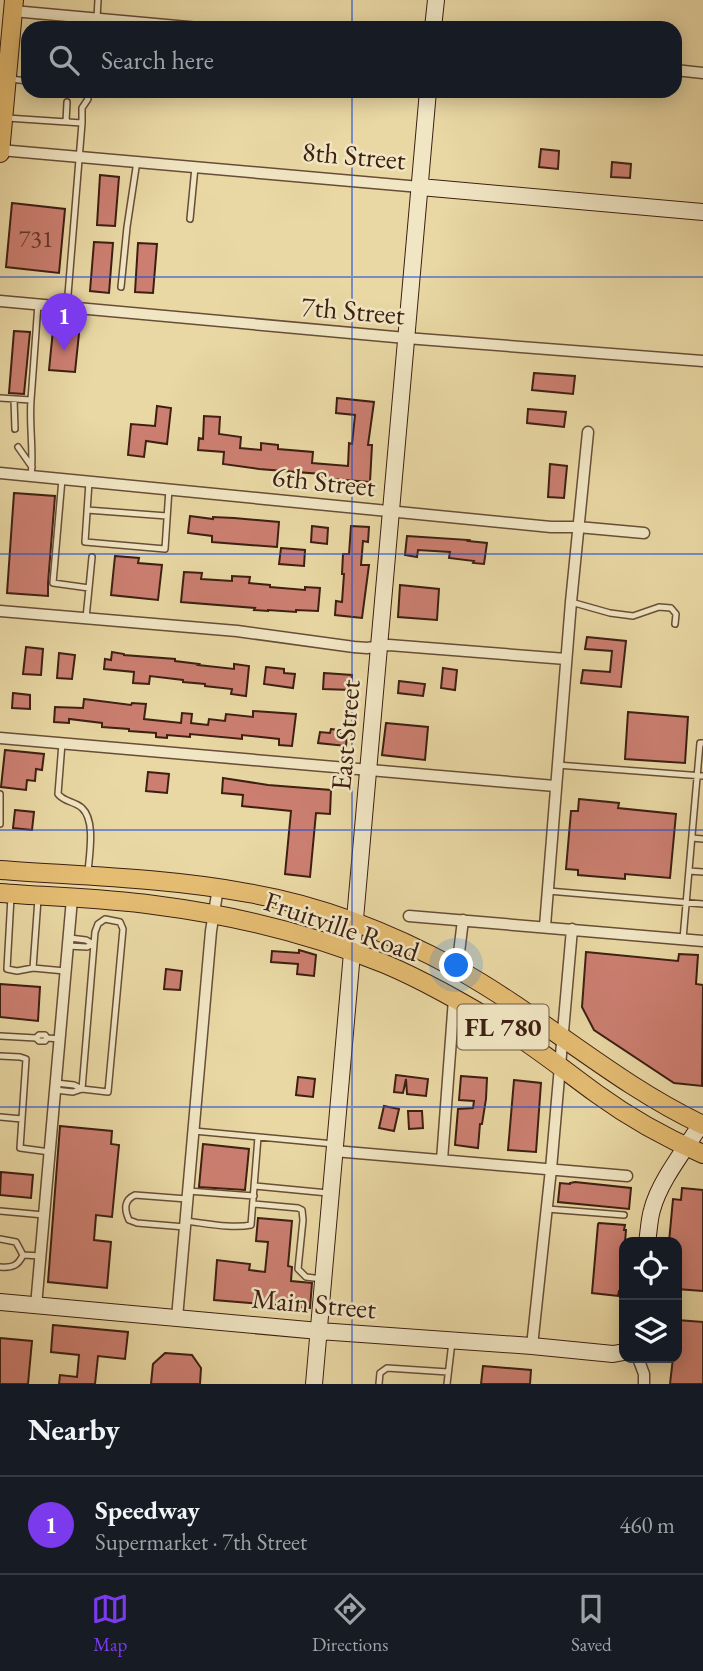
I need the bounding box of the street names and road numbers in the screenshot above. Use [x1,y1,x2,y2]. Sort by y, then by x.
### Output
street label: 8th Street [301,133,407,177]
street label: 7th Street [300,288,406,332]
street label: 6th Street [271,458,378,504]
street label: East Street [322,678,368,792]
street label: Fruitville Road [260,883,425,970]
road number: FL 780 [458,1004,548,1050]
street label: Main Street [250,1280,378,1326]

